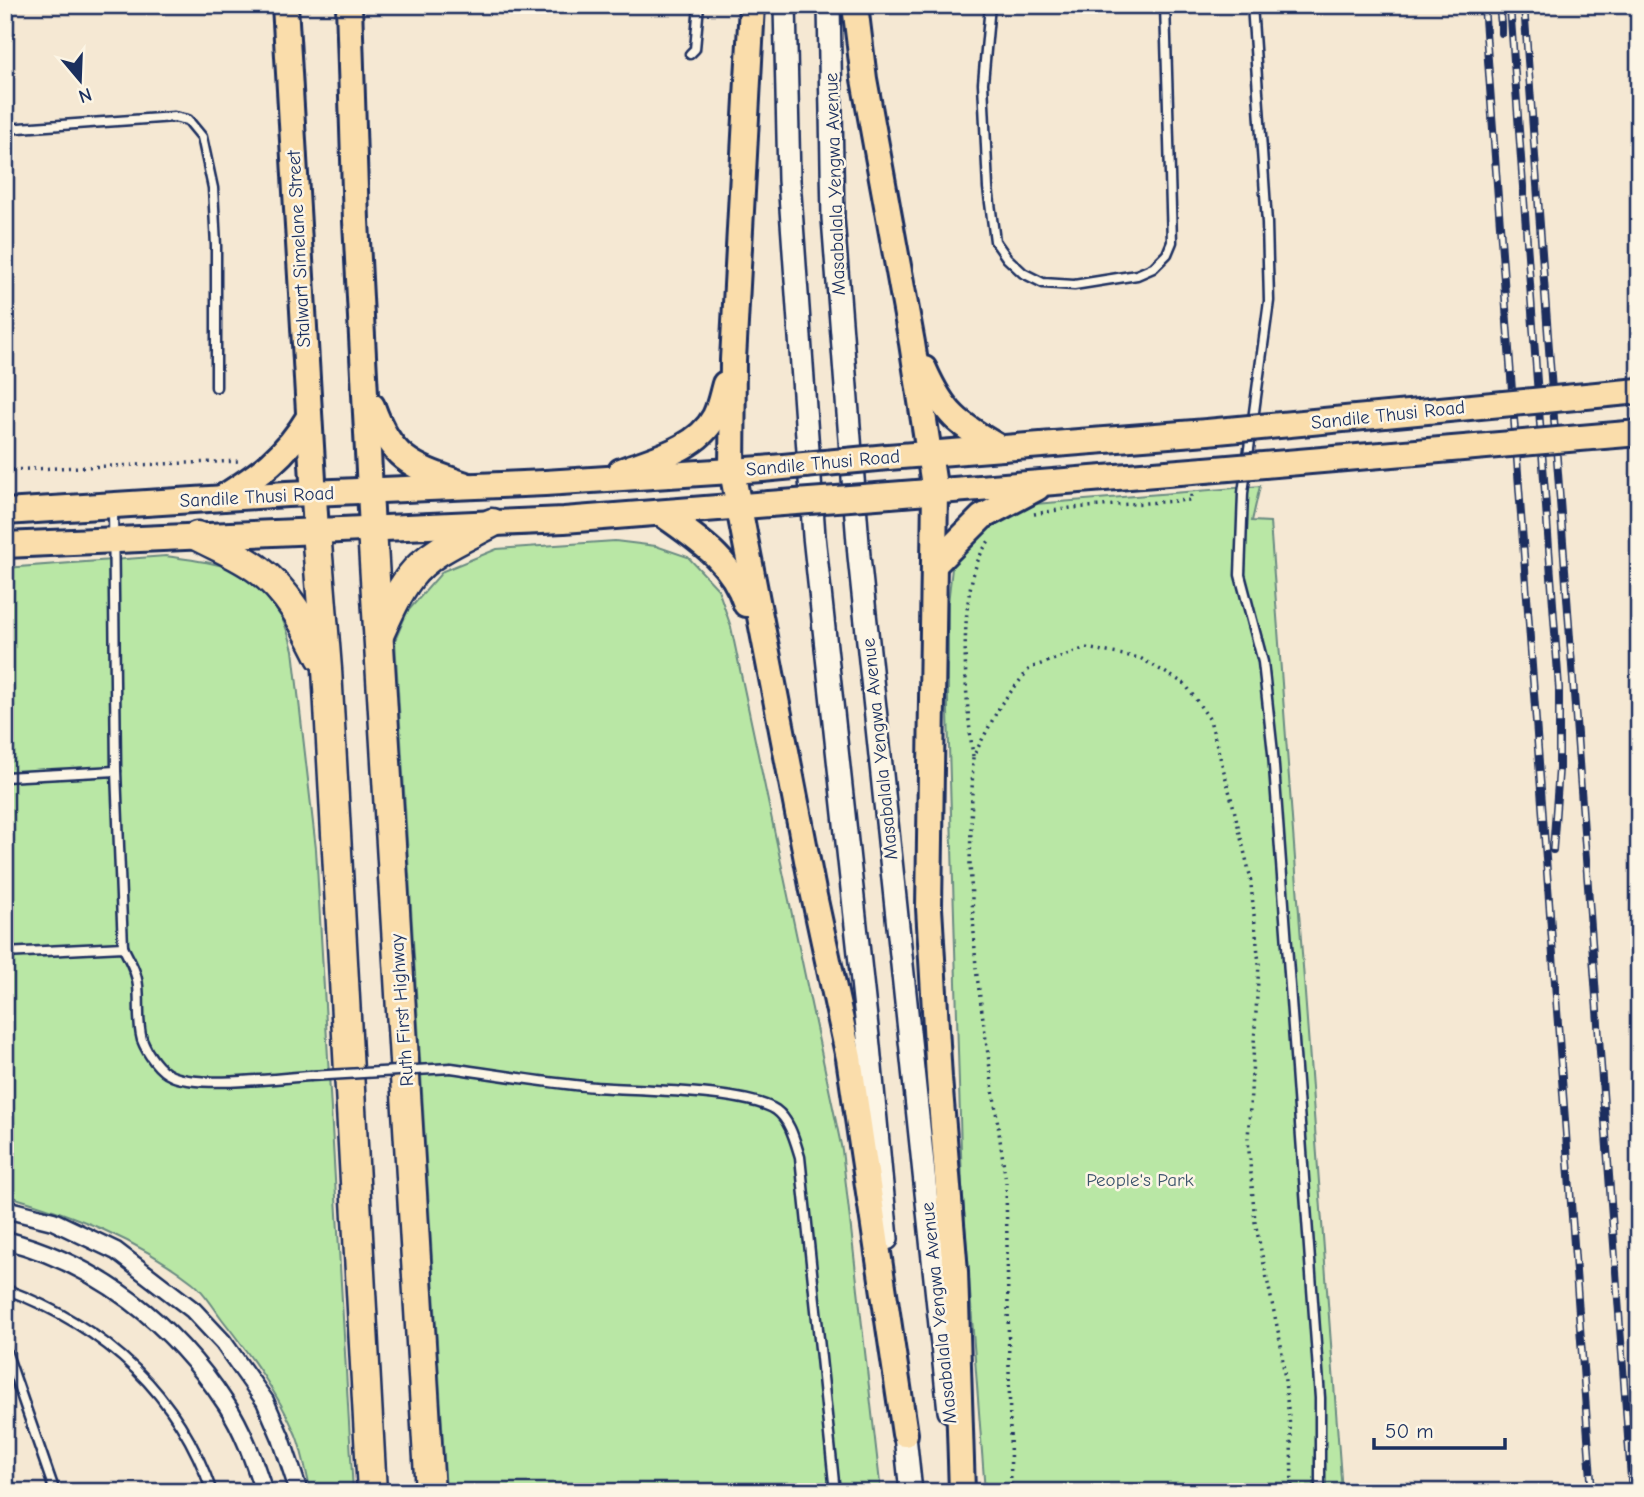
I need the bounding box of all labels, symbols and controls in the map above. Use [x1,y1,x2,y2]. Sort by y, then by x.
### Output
north arrow [46,46,116,116]
street label: Masabalala Yengwa Avenue [820,72,850,296]
text: N [76,83,95,108]
street label: Stalwart Simelane Street [283,149,315,348]
street label: Sandile Thusi Road [1310,396,1466,434]
street label: Sandile Thusi Road [745,445,901,481]
street label: Sandile Thusi Road [179,482,335,512]
street label: Masabalala Yengwa Avenue [857,637,903,861]
street label: Ruth First Highway [386,932,418,1087]
park label: People's Park [1086,1169,1195,1191]
street label: Masabalala Yengwa Avenue [916,1201,962,1425]
scale bar [1374,1406,1506,1450]
text: 50 m [1385,1419,1434,1443]

